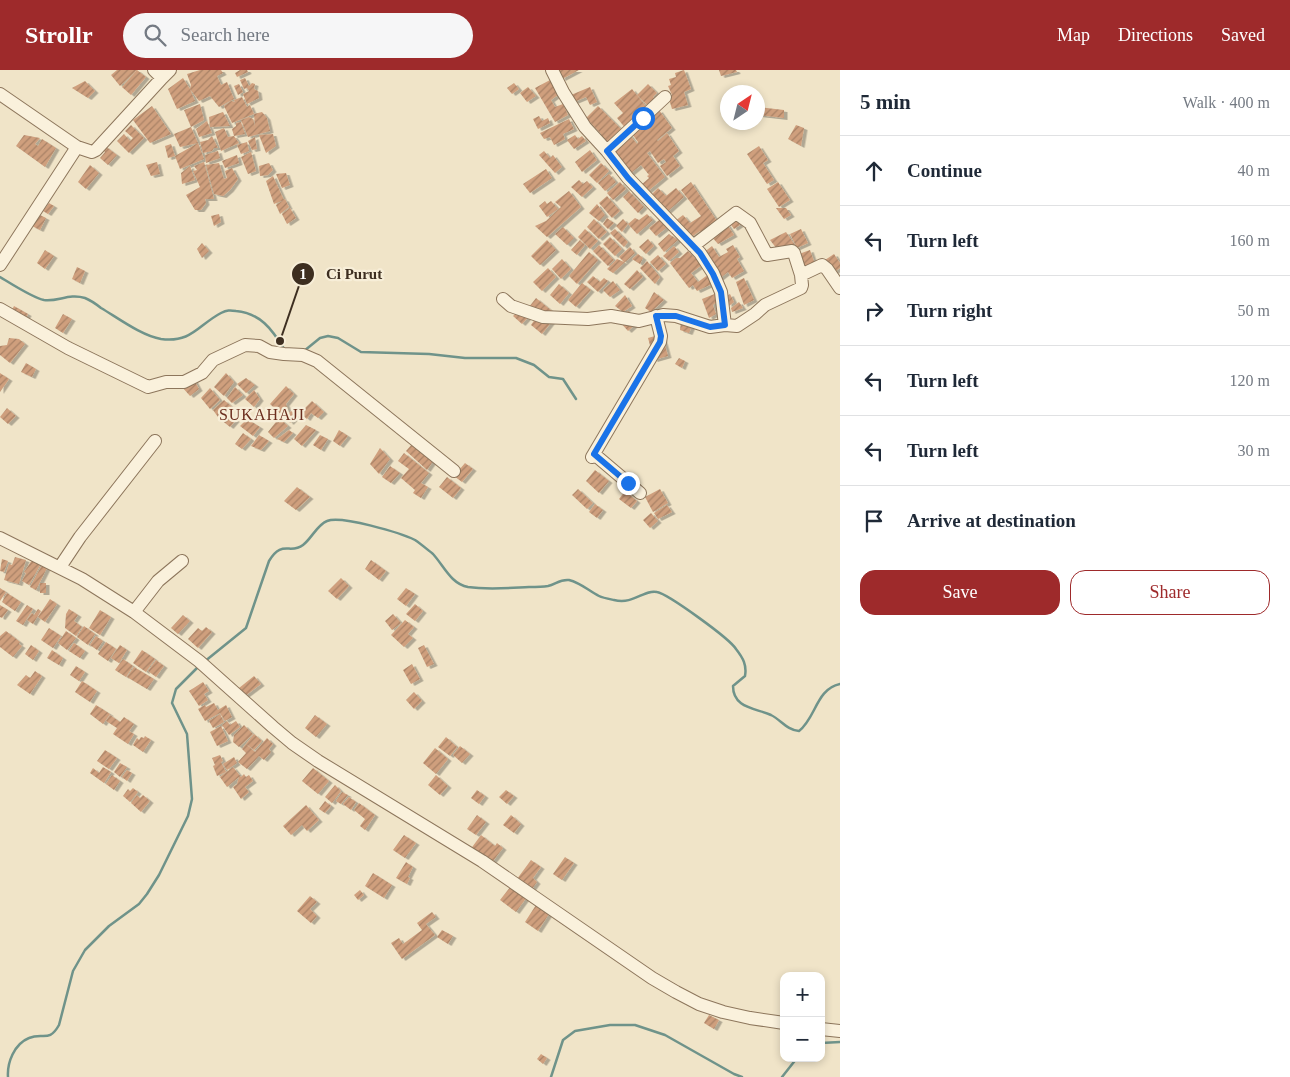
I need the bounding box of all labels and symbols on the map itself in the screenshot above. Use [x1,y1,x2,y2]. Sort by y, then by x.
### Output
north arrow [720,85,765,130]
route start [632,107,655,130]
callout: Ci Purut [291,259,392,289]
text: 1 [299,266,307,282]
text: Ci Purut [326,266,382,282]
district label: SUKAHAJI [219,406,305,423]
route end [617,472,640,495]

